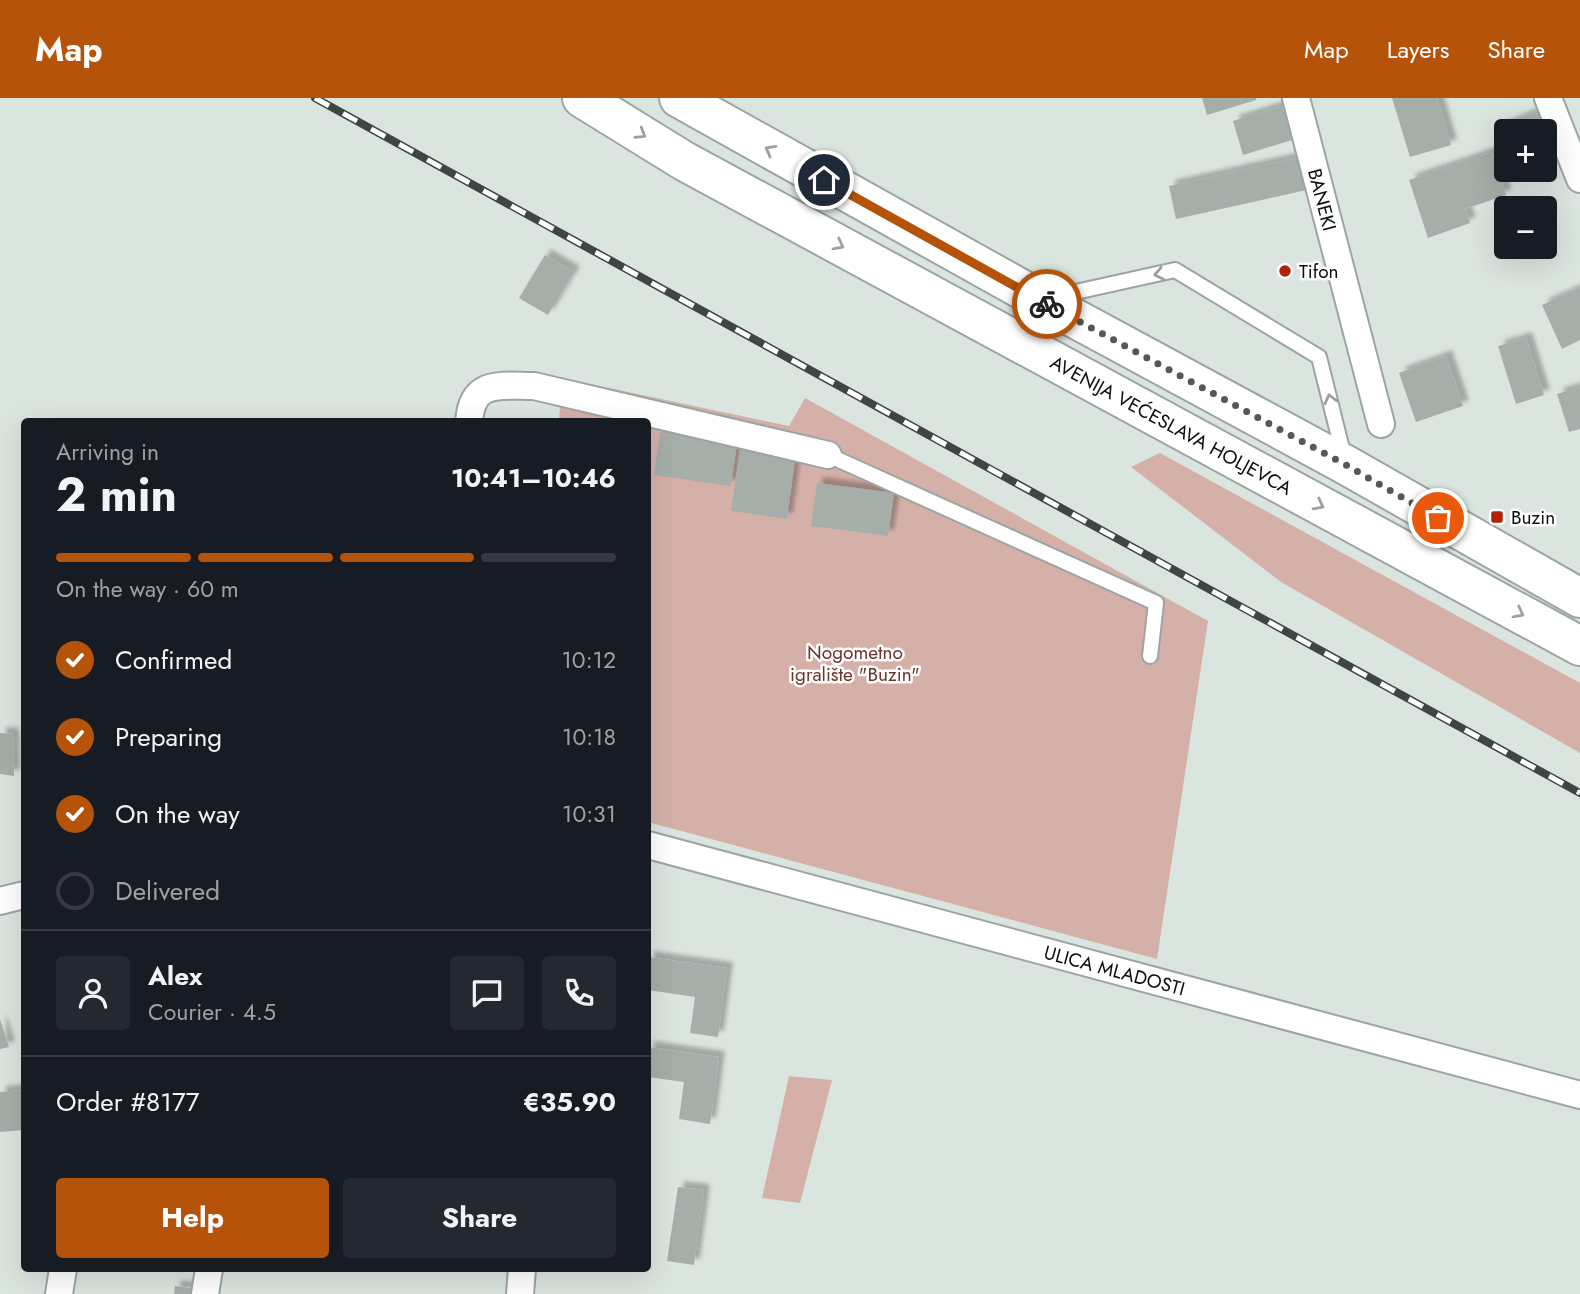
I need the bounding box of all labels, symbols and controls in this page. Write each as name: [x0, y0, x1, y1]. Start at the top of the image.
text: Map: [35, 26, 103, 73]
text: Map: [1304, 32, 1349, 67]
text: Layers: [1387, 32, 1449, 67]
text: Share: [1487, 32, 1545, 67]
map controls: [1494, 119, 1557, 259]
button: +: [1494, 119, 1557, 182]
one-way arrow: [633, 125, 646, 138]
one-way arrow: [765, 145, 777, 158]
pin: [794, 150, 854, 210]
icon: home: [805, 161, 843, 199]
street label: BANEKI: [1301, 166, 1343, 234]
button: −: [1494, 196, 1557, 259]
one-way arrow: [832, 237, 844, 250]
place label: Tifon: [1299, 258, 1339, 285]
marker: Tifon: [1277, 263, 1293, 279]
one-way arrow: [1153, 265, 1165, 280]
courier: [1012, 269, 1082, 339]
icon: bike: [1028, 285, 1066, 323]
street label: AVENIJA VEĆESLAVA HOLJEVCA: [1045, 349, 1297, 502]
one-way arrow: [1323, 393, 1338, 405]
text: Arriving in: [56, 435, 159, 469]
text: 10:41–10:46: [451, 459, 616, 497]
text: 2 min: [56, 462, 177, 528]
pin: [1408, 488, 1468, 548]
one-way arrow: [1312, 497, 1324, 510]
icon: bag: [1419, 499, 1457, 537]
place label: Buzin: [1511, 504, 1555, 531]
marker: Buzin: [1489, 509, 1505, 525]
text: On the way · 60 m: [56, 572, 239, 606]
one-way arrow: [1512, 605, 1524, 618]
park label: Nogometno igralište "Buzin": [790, 639, 920, 688]
icon: check: [56, 641, 94, 679]
text: Confirmed: [115, 641, 232, 679]
text: 10:12: [562, 643, 616, 677]
icon: check: [56, 718, 94, 756]
text: Preparing: [115, 718, 222, 756]
text: 10:18: [562, 720, 616, 754]
icon: check: [56, 795, 94, 833]
text: On the way: [115, 795, 240, 833]
text: 10:31: [562, 797, 616, 831]
text: Delivered: [115, 872, 220, 910]
street label: ULICA MLADOSTI: [1041, 939, 1188, 1002]
button: person: [56, 956, 130, 1030]
button: chat: [450, 956, 524, 1030]
button: phone: [542, 956, 616, 1030]
text: Alex: [148, 957, 202, 995]
text: Courier · 4.5: [148, 995, 276, 1029]
text: Order #8177: [56, 1083, 199, 1121]
text: €35.90: [523, 1083, 616, 1121]
button: Help: [56, 1178, 329, 1258]
button: Share: [343, 1178, 616, 1258]

